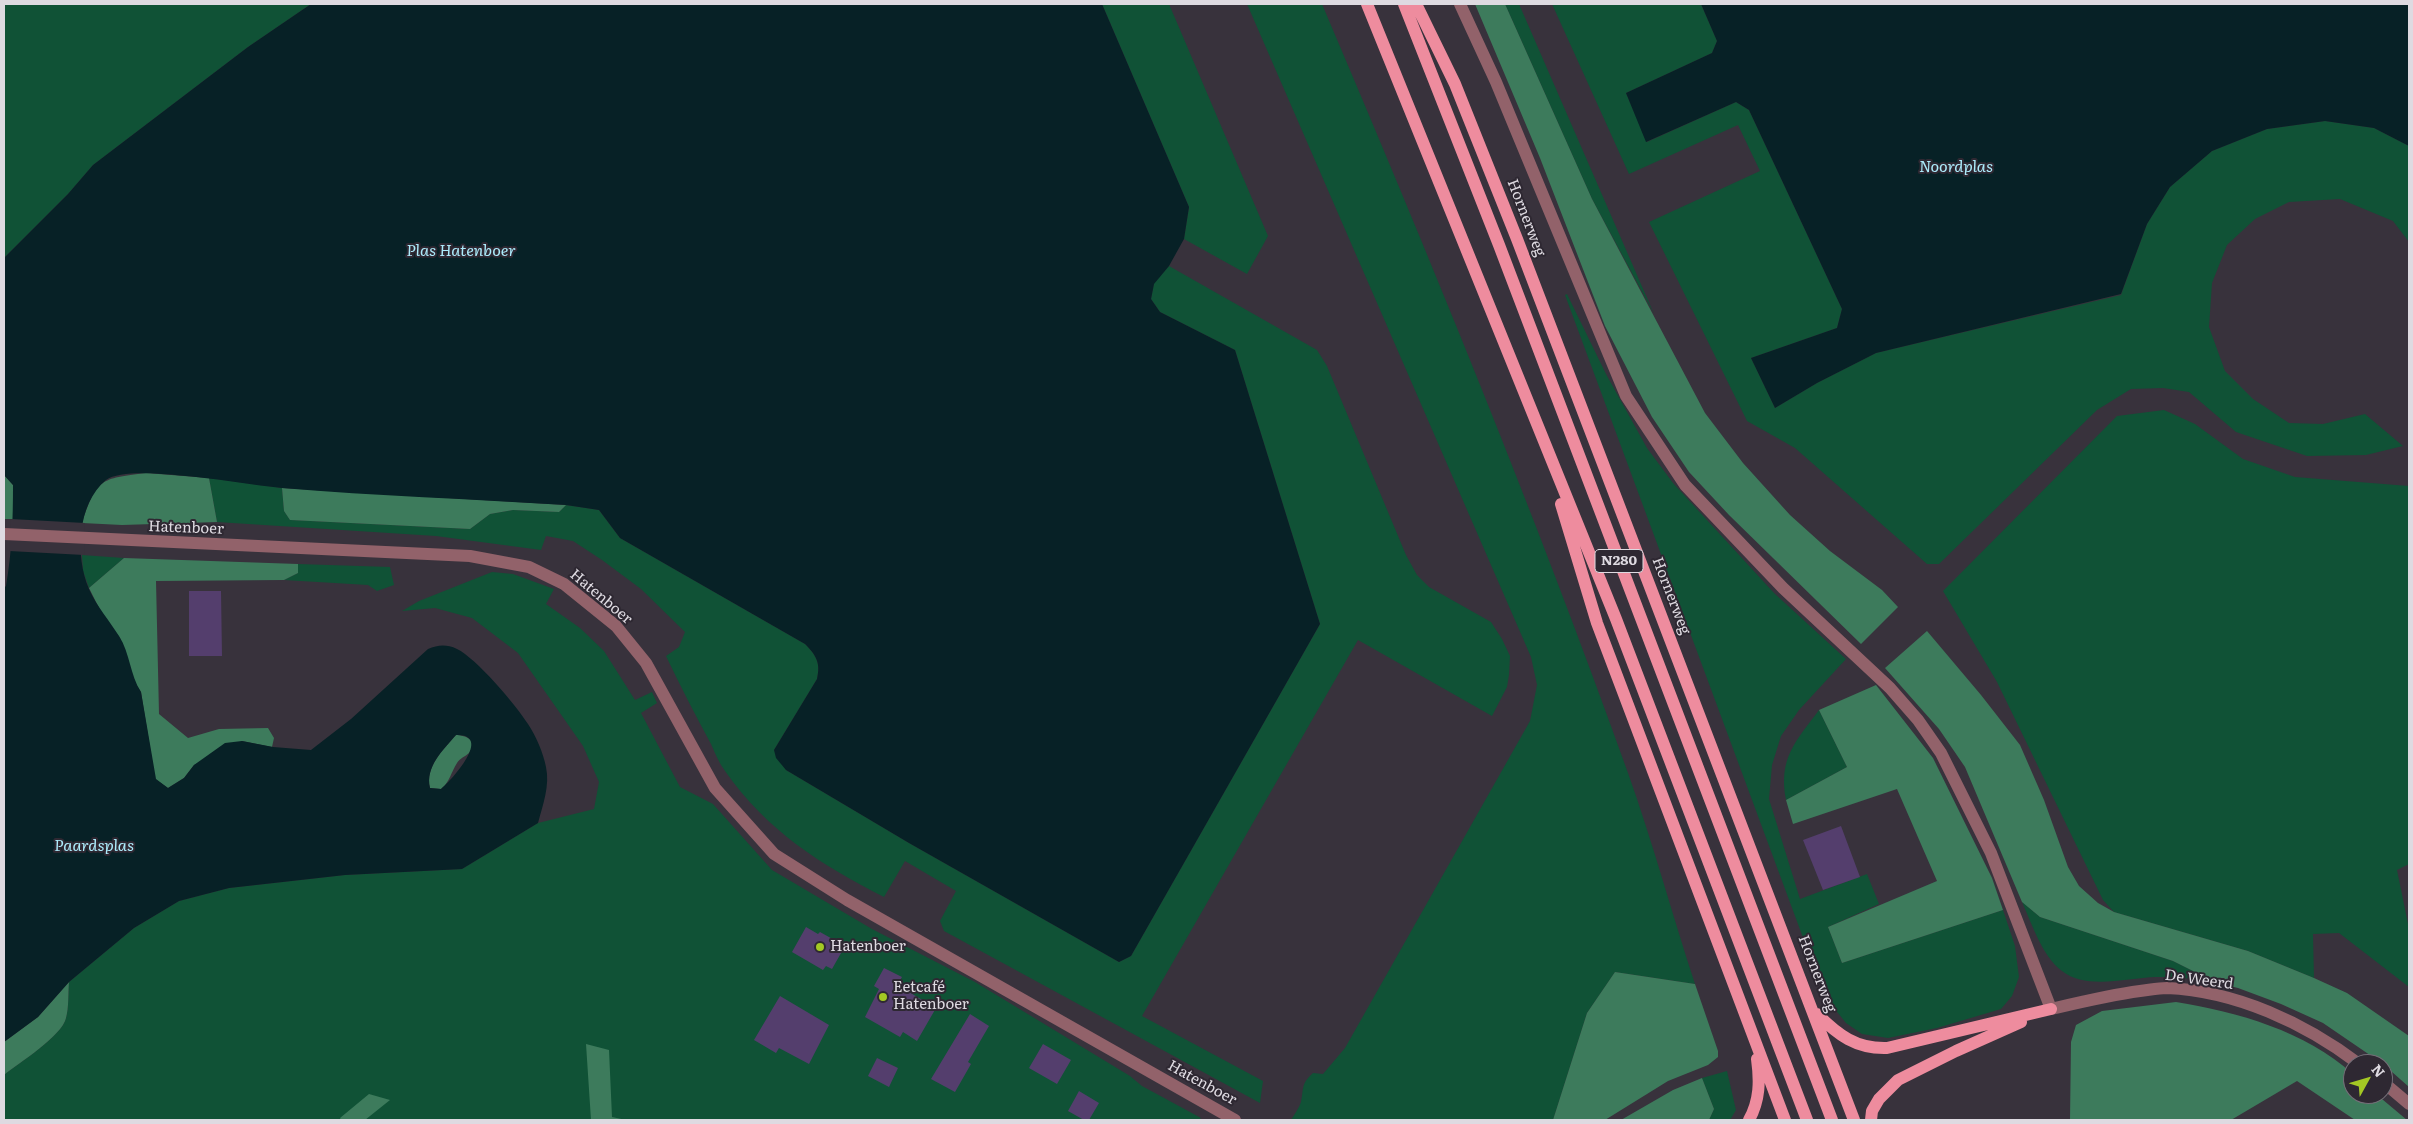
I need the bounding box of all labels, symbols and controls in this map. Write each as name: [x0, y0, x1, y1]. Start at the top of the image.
water label: Noordplas: [1919, 157, 1993, 177]
street label: Hornerweg: [1503, 177, 1549, 259]
water label: Plas Hatenboer: [406, 241, 516, 261]
street label: Hatenboer: [148, 518, 224, 538]
road number: N280: [1595, 550, 1643, 572]
street label: Hornerweg: [1648, 555, 1694, 637]
street label: Hatenboer: [566, 566, 636, 628]
water label: Paardsplas: [54, 836, 134, 856]
street label: Hornerweg: [1794, 933, 1840, 1015]
place label: Hatenboer: [830, 938, 906, 956]
marker: Hatenboer: [814, 941, 826, 953]
street label: De Weerd: [2164, 966, 2234, 994]
place label: Eetcafé Hatenboer: [893, 979, 969, 1014]
marker: Eetcafé Hatenboer: [877, 991, 889, 1003]
north arrow: [2343, 1054, 2393, 1104]
street label: Hatenboer: [1164, 1057, 1240, 1109]
text: N: [2367, 1059, 2390, 1081]

